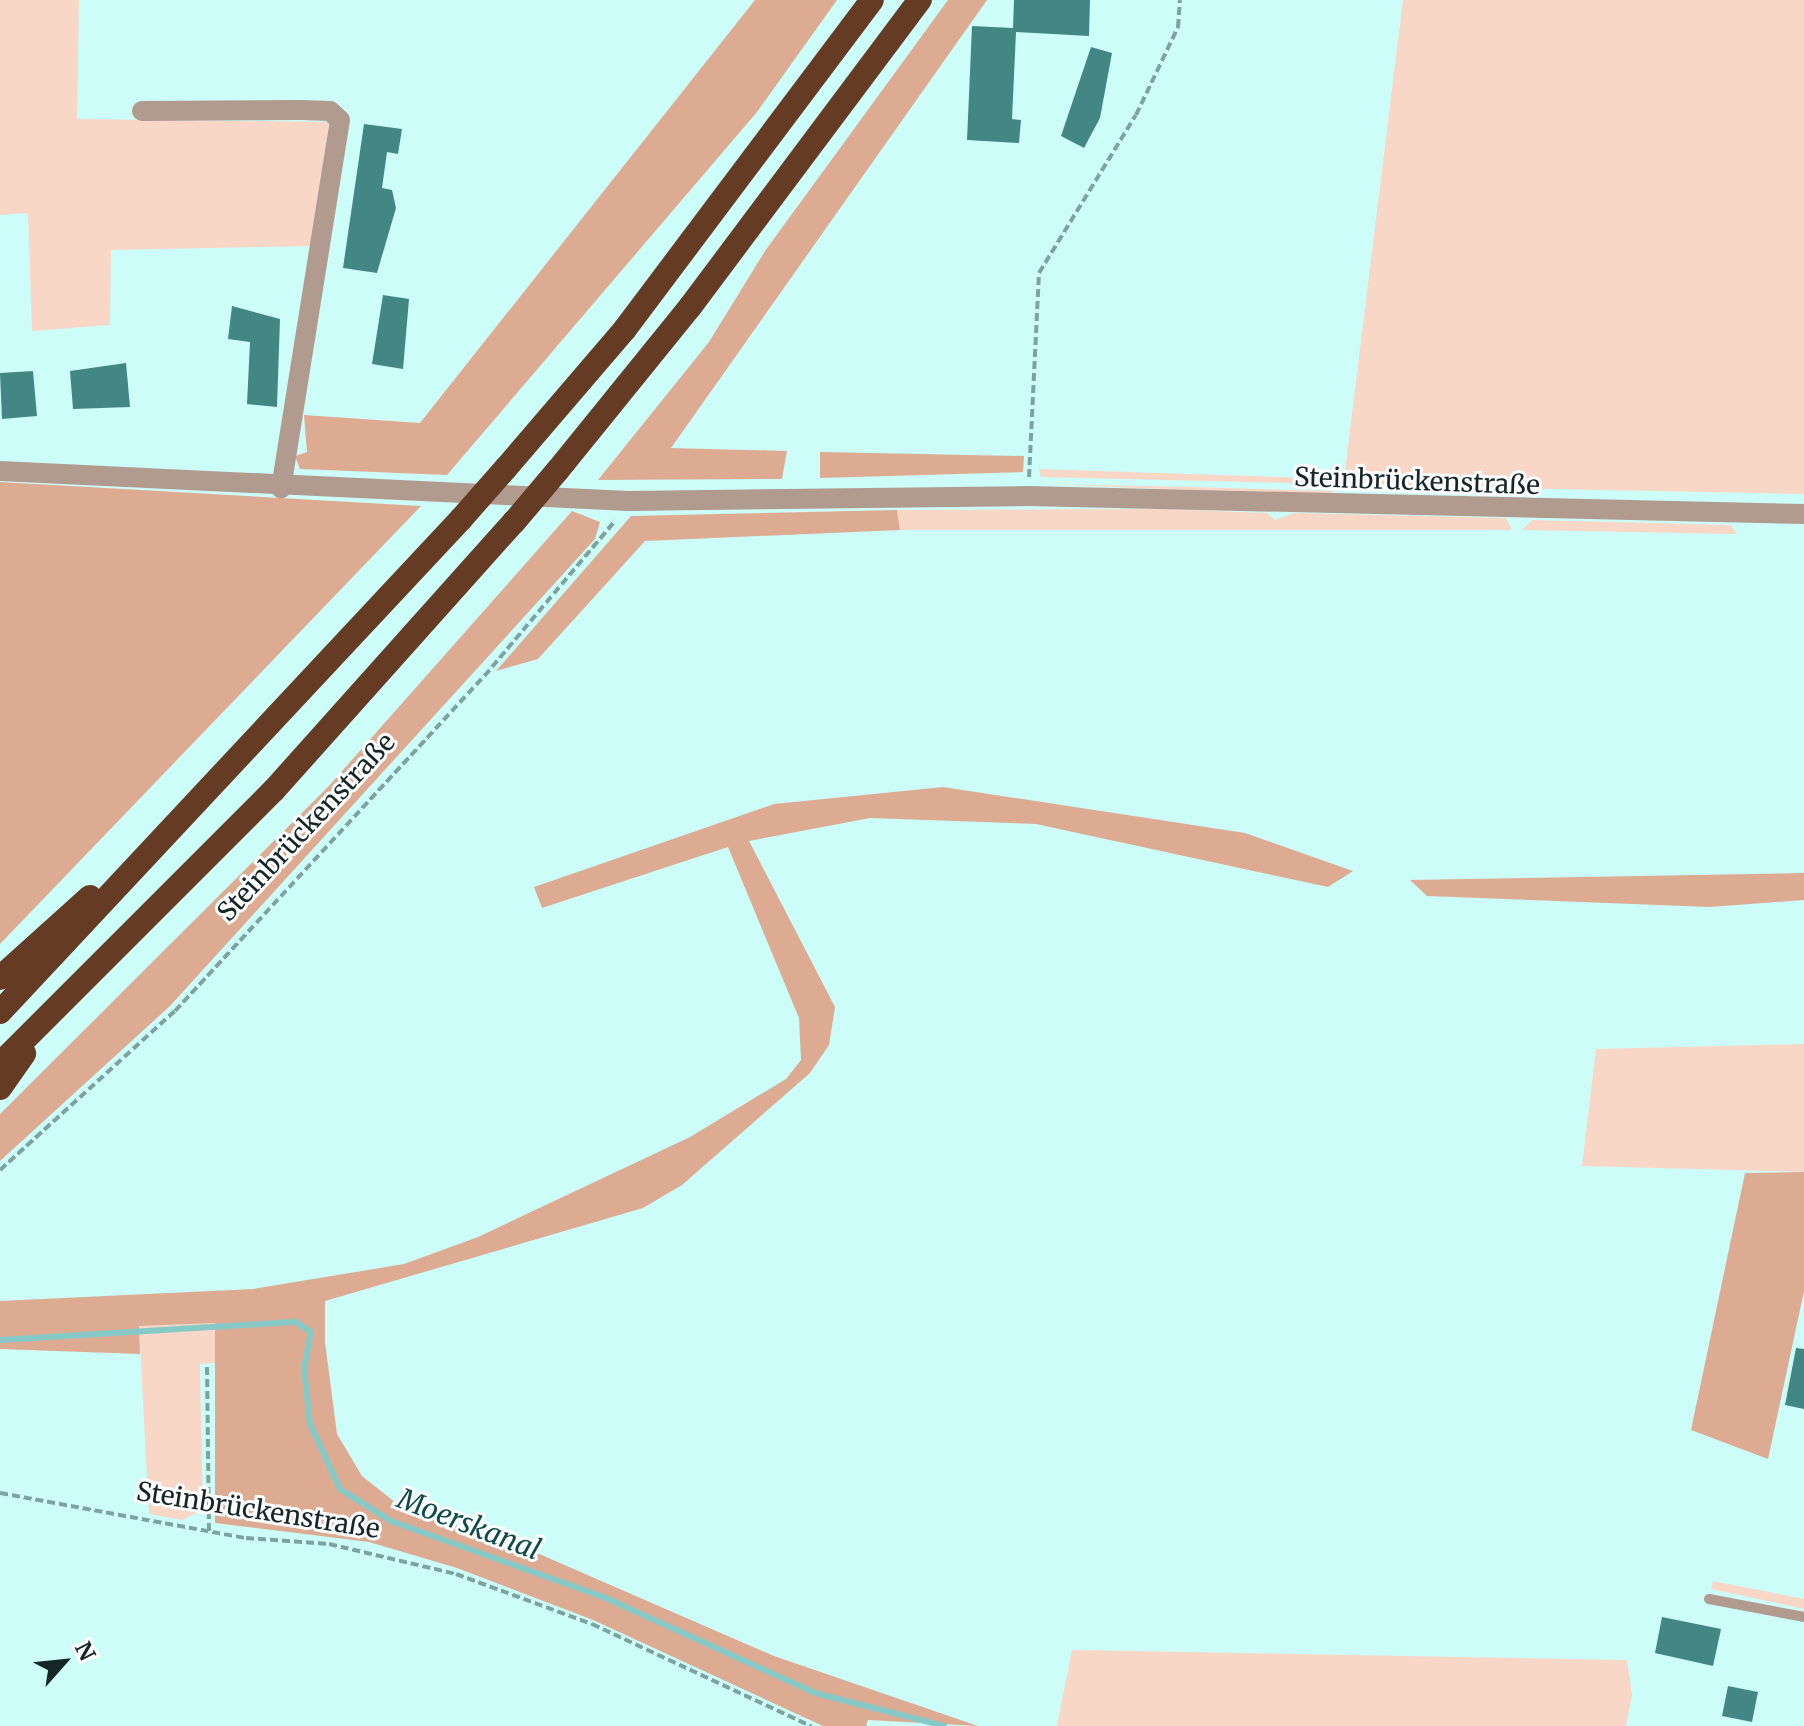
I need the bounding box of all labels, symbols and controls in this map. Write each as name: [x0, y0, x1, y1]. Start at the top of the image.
street label: Steinbrückenstraße: [1294, 461, 1540, 501]
street label: Steinbrückenstraße: [211, 726, 401, 928]
street label: Steinbrückenstraße: [134, 1475, 382, 1545]
water label: Moerskanal: [393, 1481, 545, 1567]
north arrow: [24, 1622, 104, 1702]
text: N: [69, 1637, 102, 1665]

